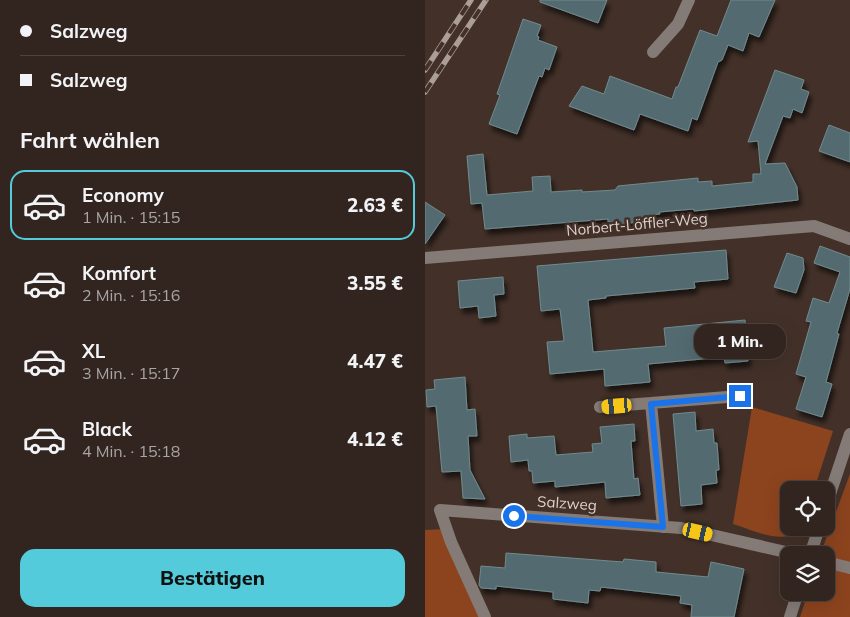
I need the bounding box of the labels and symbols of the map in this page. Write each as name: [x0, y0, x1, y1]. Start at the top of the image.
street label: Norbert-Löffler-Weg: [566, 208, 708, 240]
callout: 1 Min.: [694, 324, 786, 358]
route end: [729, 385, 751, 407]
car: [601, 397, 632, 415]
street label: Salzweg: [537, 491, 597, 515]
route start: [503, 505, 525, 527]
car: [681, 521, 714, 543]

